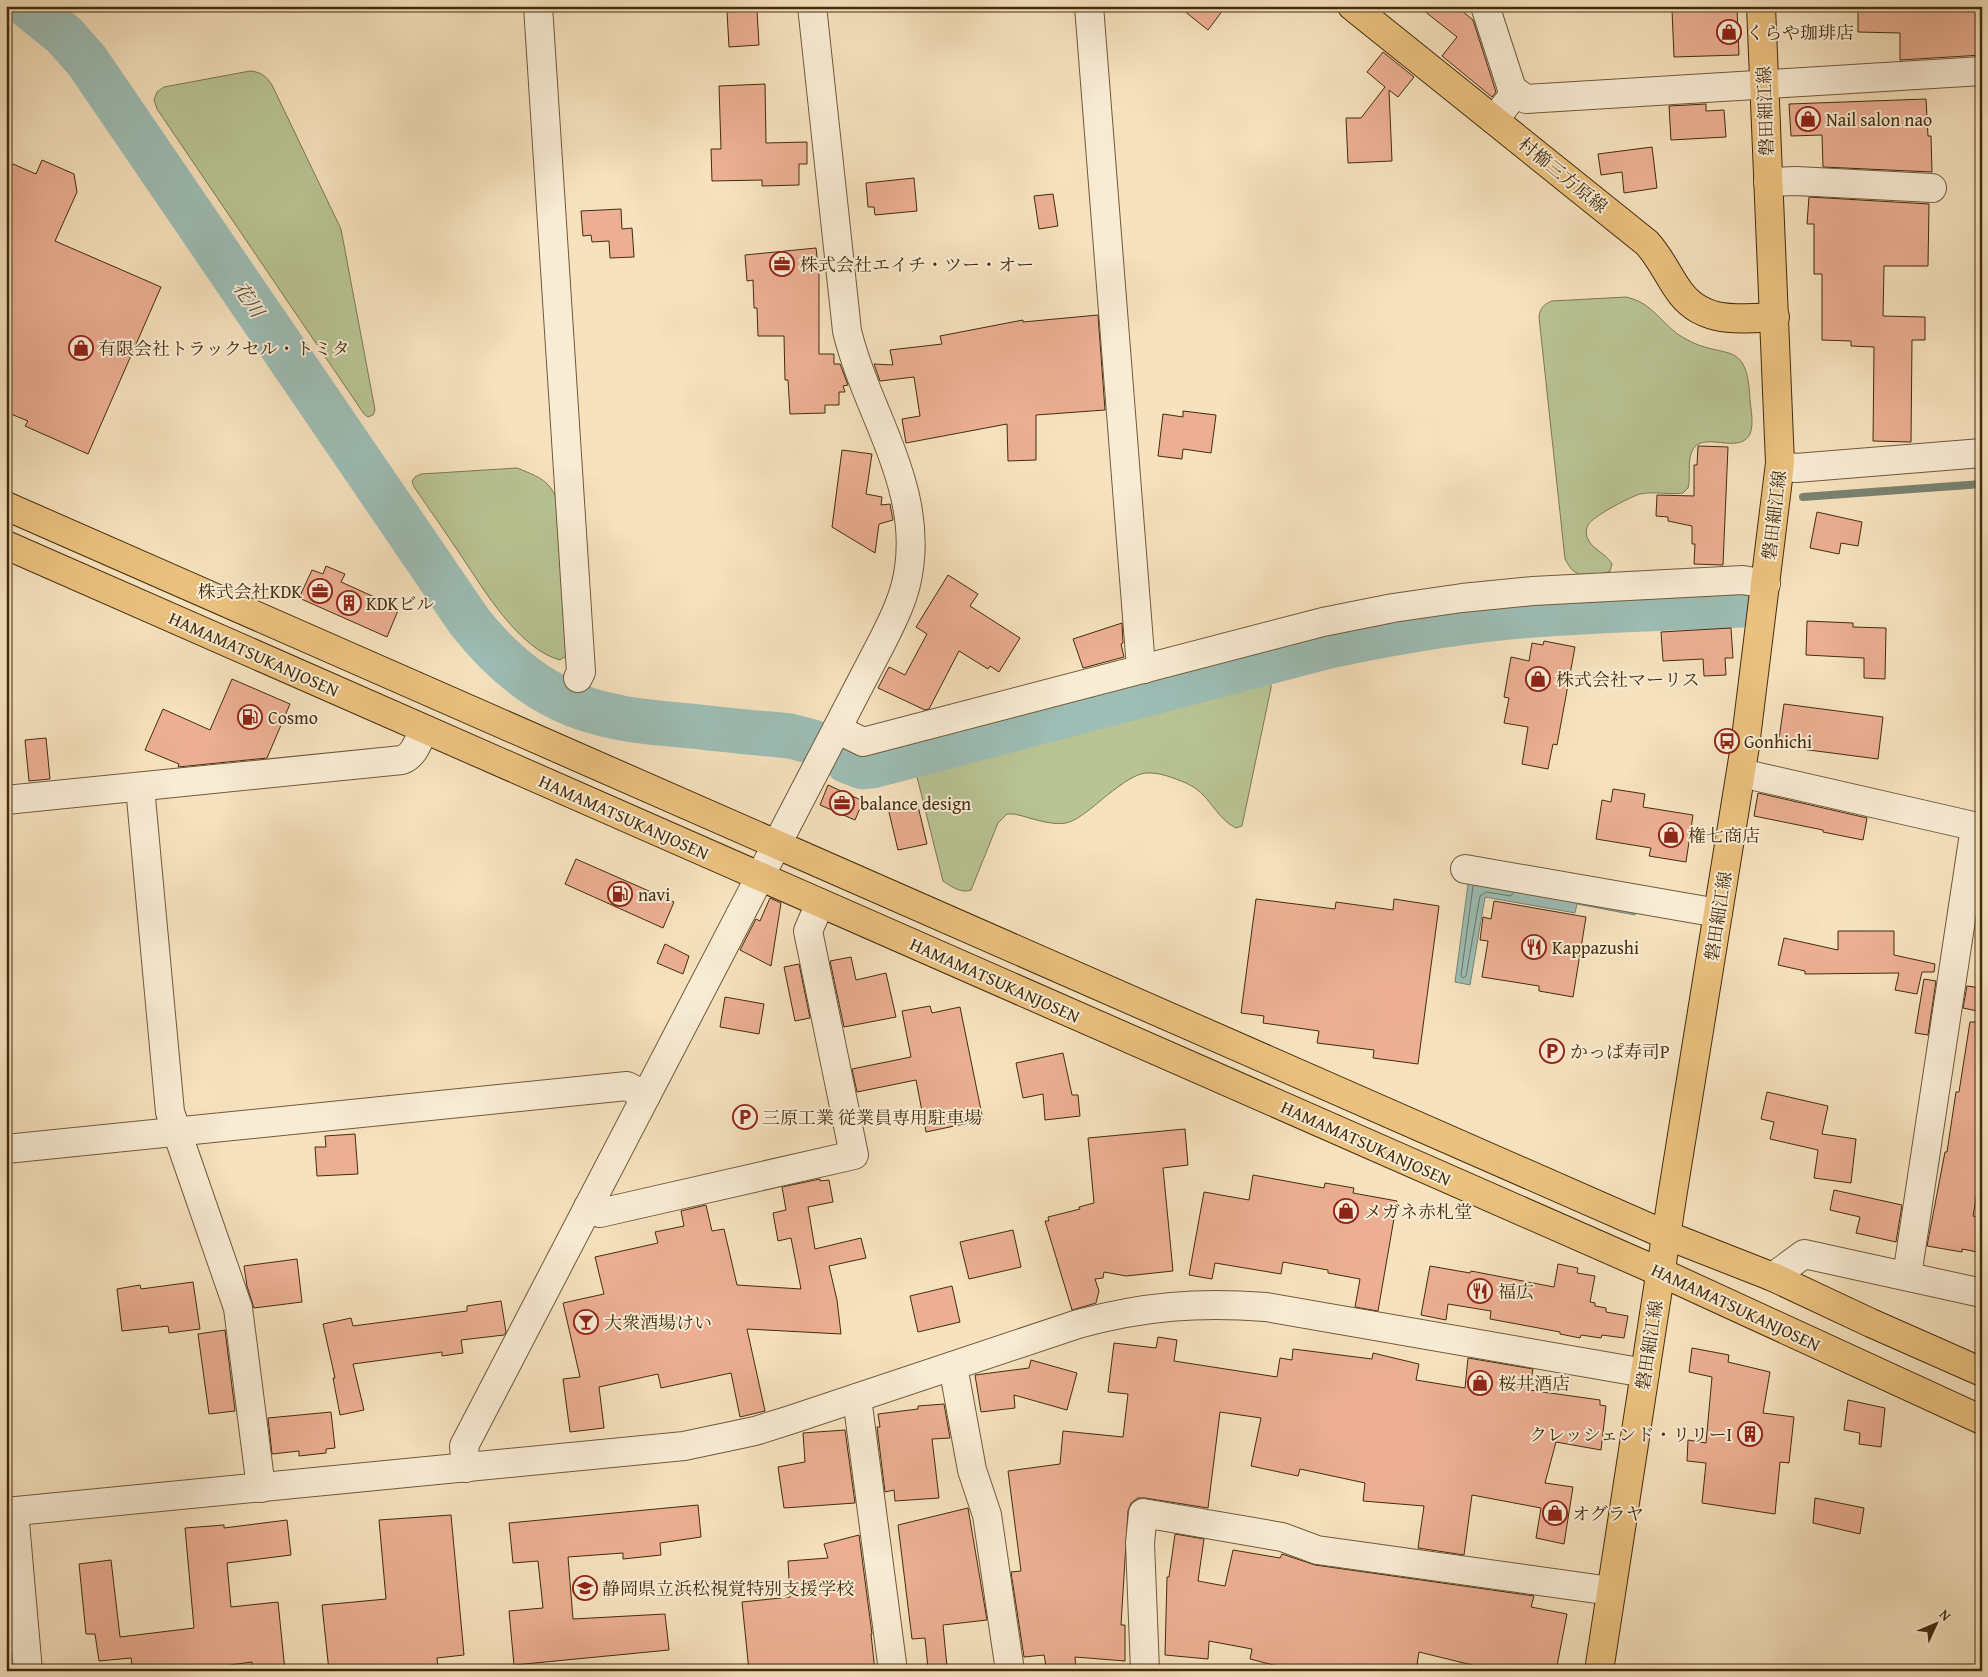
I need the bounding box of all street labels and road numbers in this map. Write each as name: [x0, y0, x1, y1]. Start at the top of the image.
street label: 磐田細江線: [1750, 66, 1780, 156]
street label: 村櫛三方原線: [1513, 131, 1613, 219]
street label: 磐田細江線: [1755, 469, 1793, 561]
street label: HAMAMATSUKANJOSEN: [165, 604, 344, 704]
street label: HAMAMATSUKANJOSEN: [535, 767, 714, 867]
street label: 磐田細江線: [1698, 869, 1738, 963]
street label: HAMAMATSUKANJOSEN: [906, 930, 1085, 1030]
street label: HAMAMATSUKANJOSEN: [1277, 1093, 1456, 1193]
street label: HAMAMATSUKANJOSEN: [1647, 1256, 1825, 1358]
street label: 磐田細江線: [1629, 1298, 1669, 1392]

